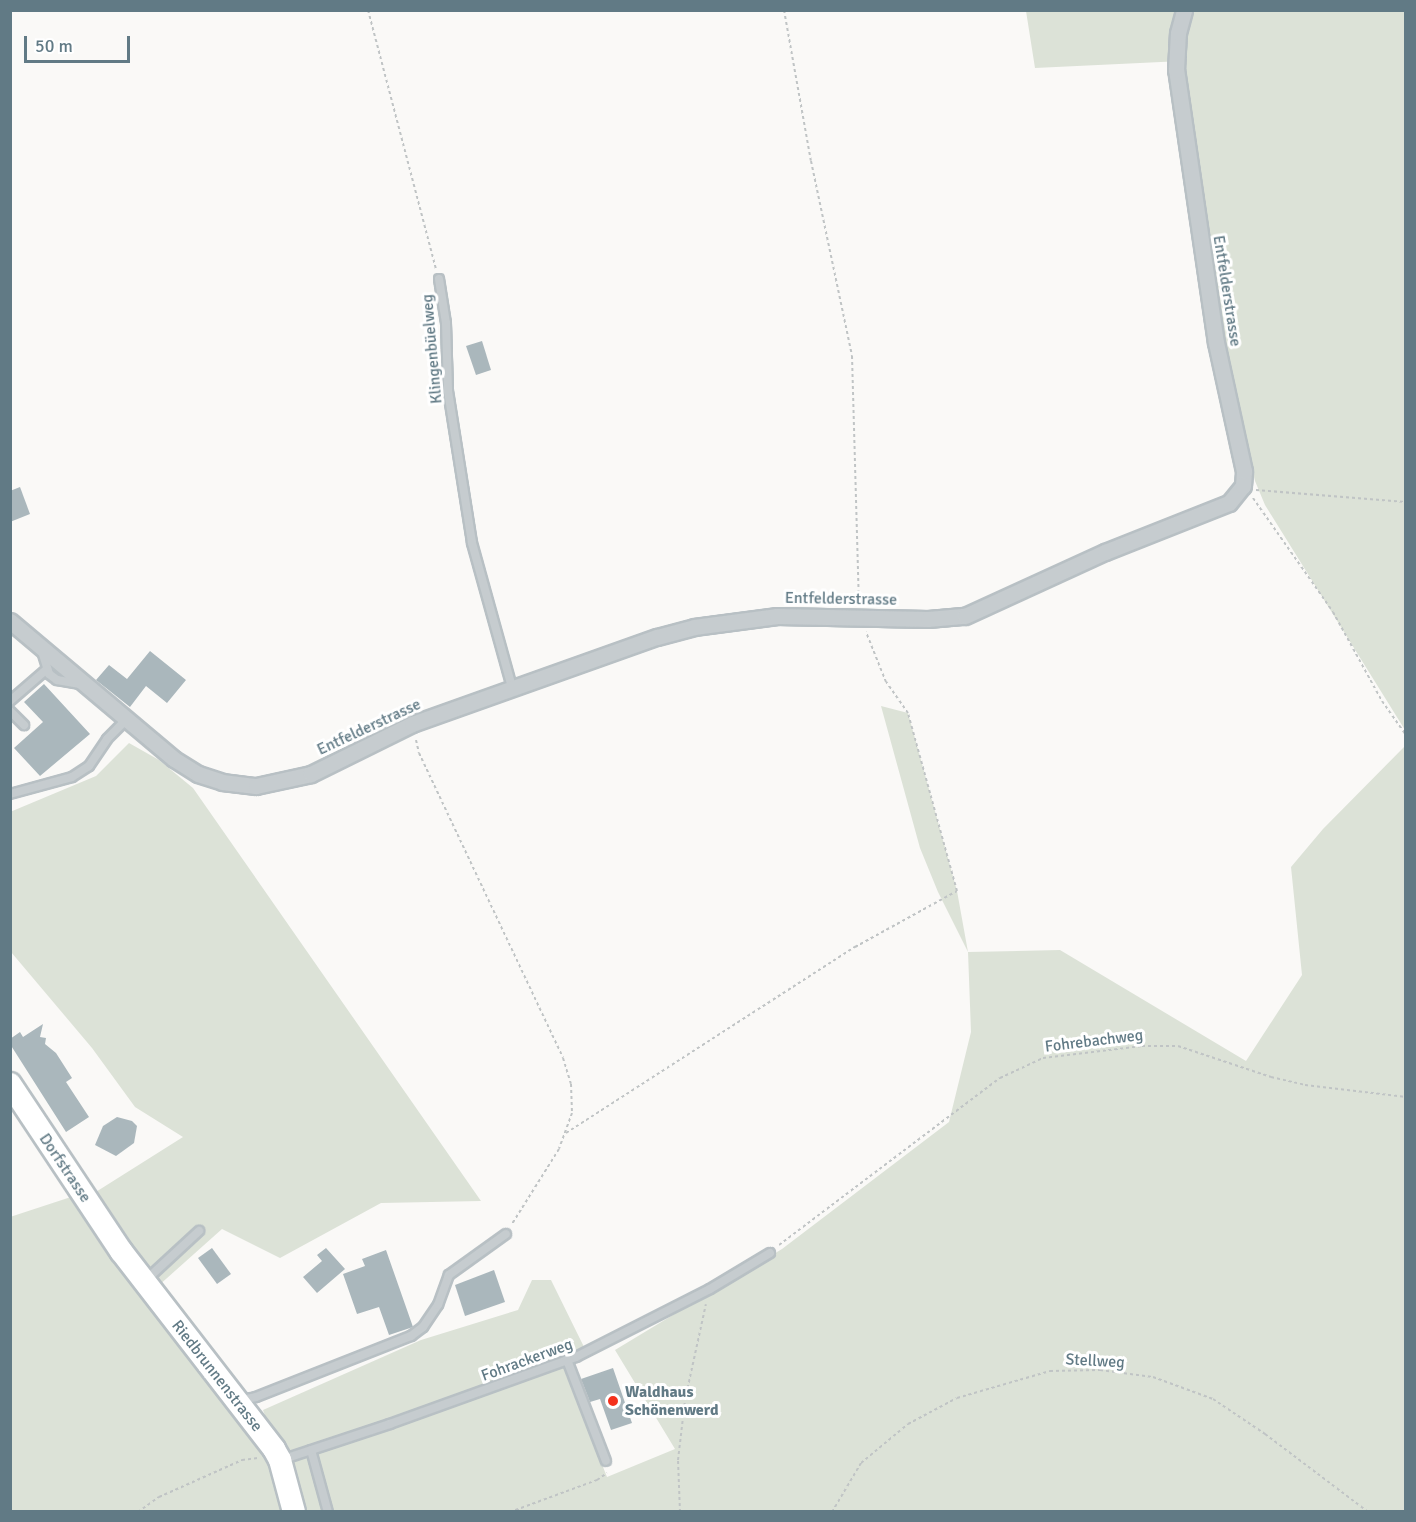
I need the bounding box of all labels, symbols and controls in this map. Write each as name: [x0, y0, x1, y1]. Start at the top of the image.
scale bar: [27, 24, 134, 62]
text: 50 m: [35, 35, 73, 57]
street label: Entfelderstrasse: [1209, 234, 1245, 348]
street label: Klingenbüelweg: [418, 293, 446, 405]
street label: Entfelderstrasse: [785, 588, 897, 610]
street label: Entfelderstrasse: [314, 695, 424, 759]
street label: Fohrebachweg: [1044, 1025, 1144, 1057]
street label: Dorfstrasse: [35, 1130, 95, 1206]
street label: Riedbrunnenstrasse: [168, 1316, 266, 1436]
street label: Fohrackerweg: [479, 1335, 575, 1385]
street label: Stellweg: [1065, 1350, 1125, 1372]
place label: Waldhaus Schönenwerd: [625, 1382, 719, 1420]
marker: Waldhaus Schönenwerd: [606, 1394, 620, 1408]

